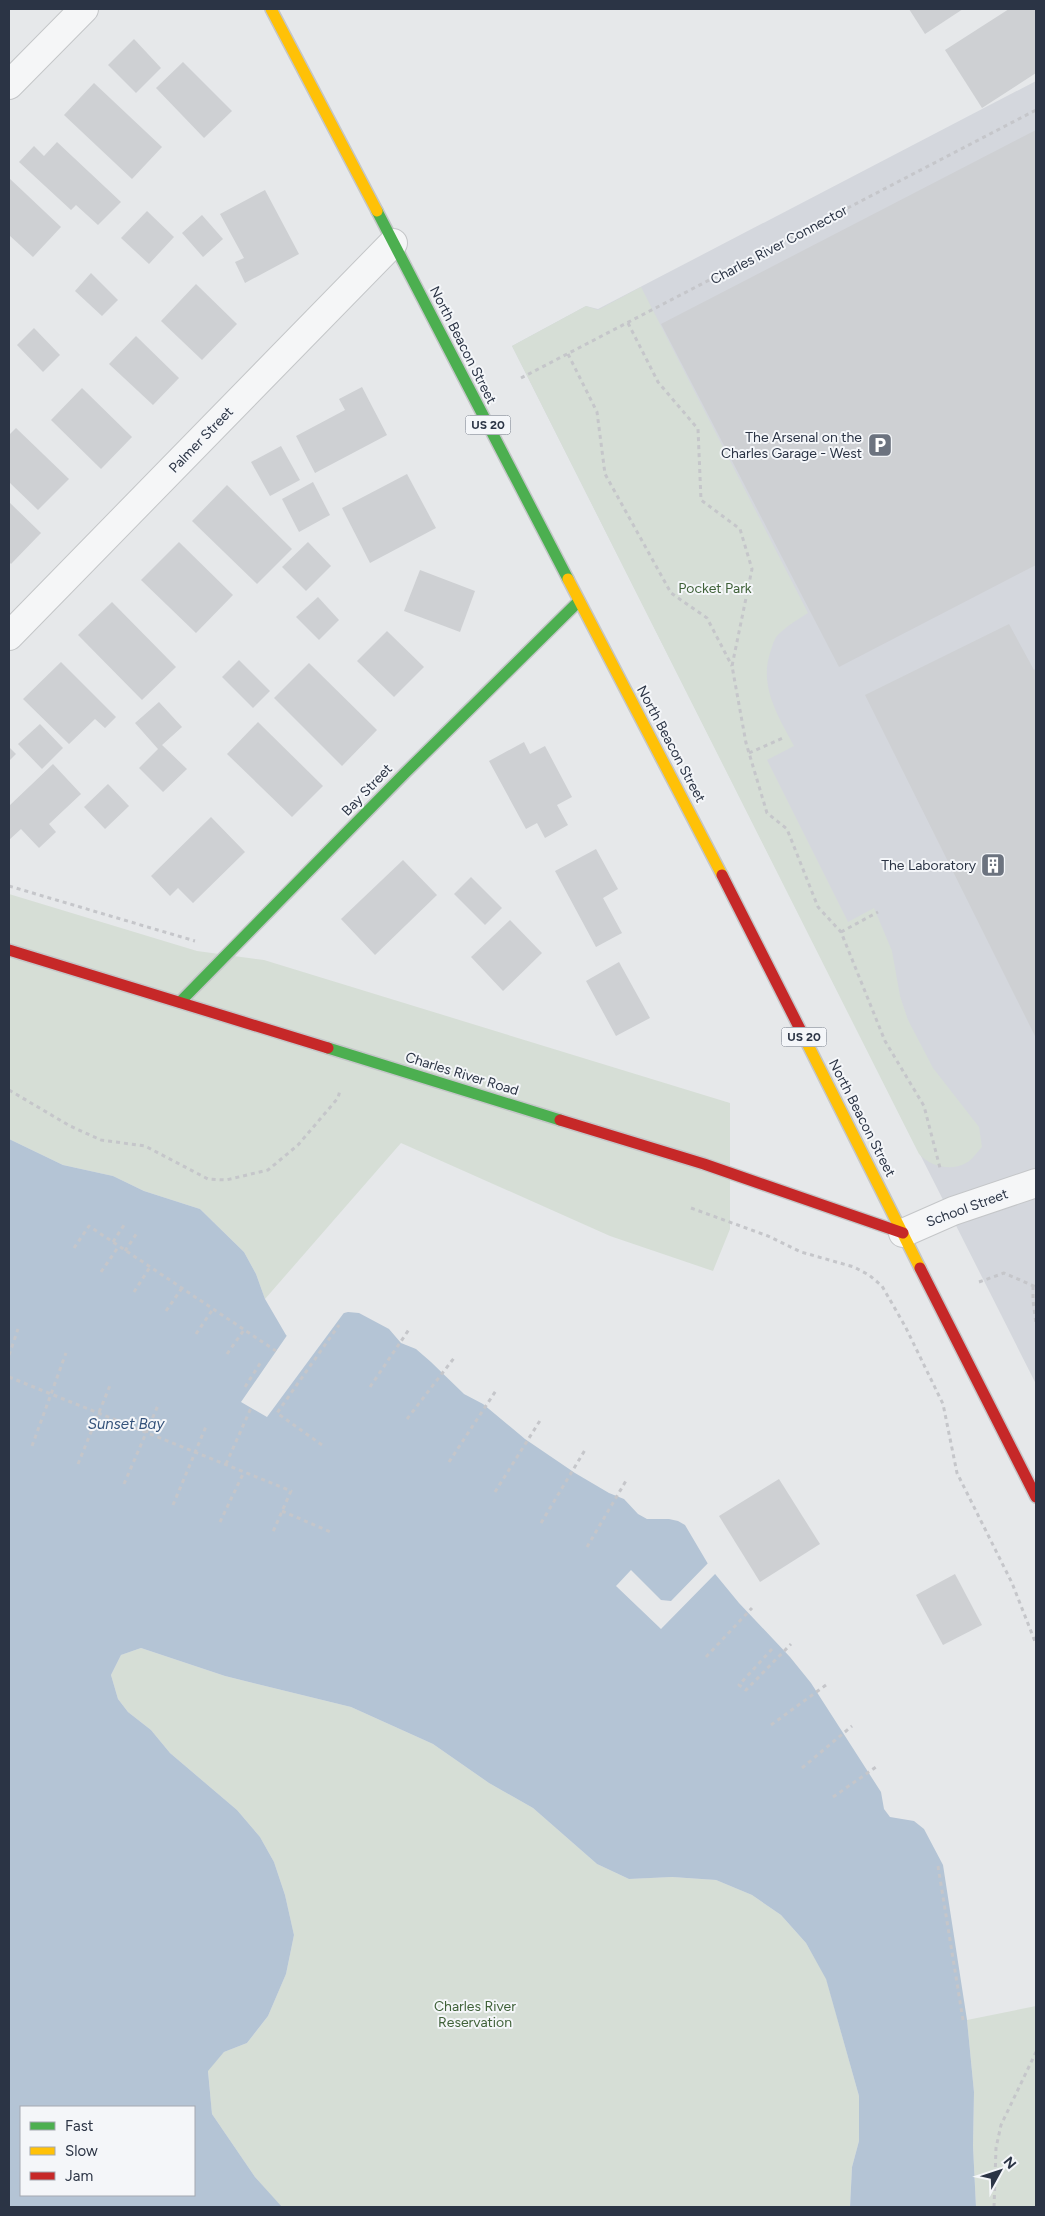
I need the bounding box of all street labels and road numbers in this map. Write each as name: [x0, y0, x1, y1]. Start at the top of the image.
street label: Charles River Connector: [708, 202, 851, 288]
street label: North Beacon Street: [426, 283, 500, 407]
street label: Palmer Street: [165, 403, 237, 477]
road number: US 20: [466, 416, 510, 434]
street label: North Beacon Street: [633, 683, 709, 805]
street label: Bay Street: [338, 760, 396, 820]
road number: US 20: [782, 1028, 826, 1046]
street label: Charles River Road: [403, 1049, 521, 1099]
street label: North Beacon Street: [825, 1056, 899, 1180]
street label: School Street: [924, 1185, 1010, 1231]

